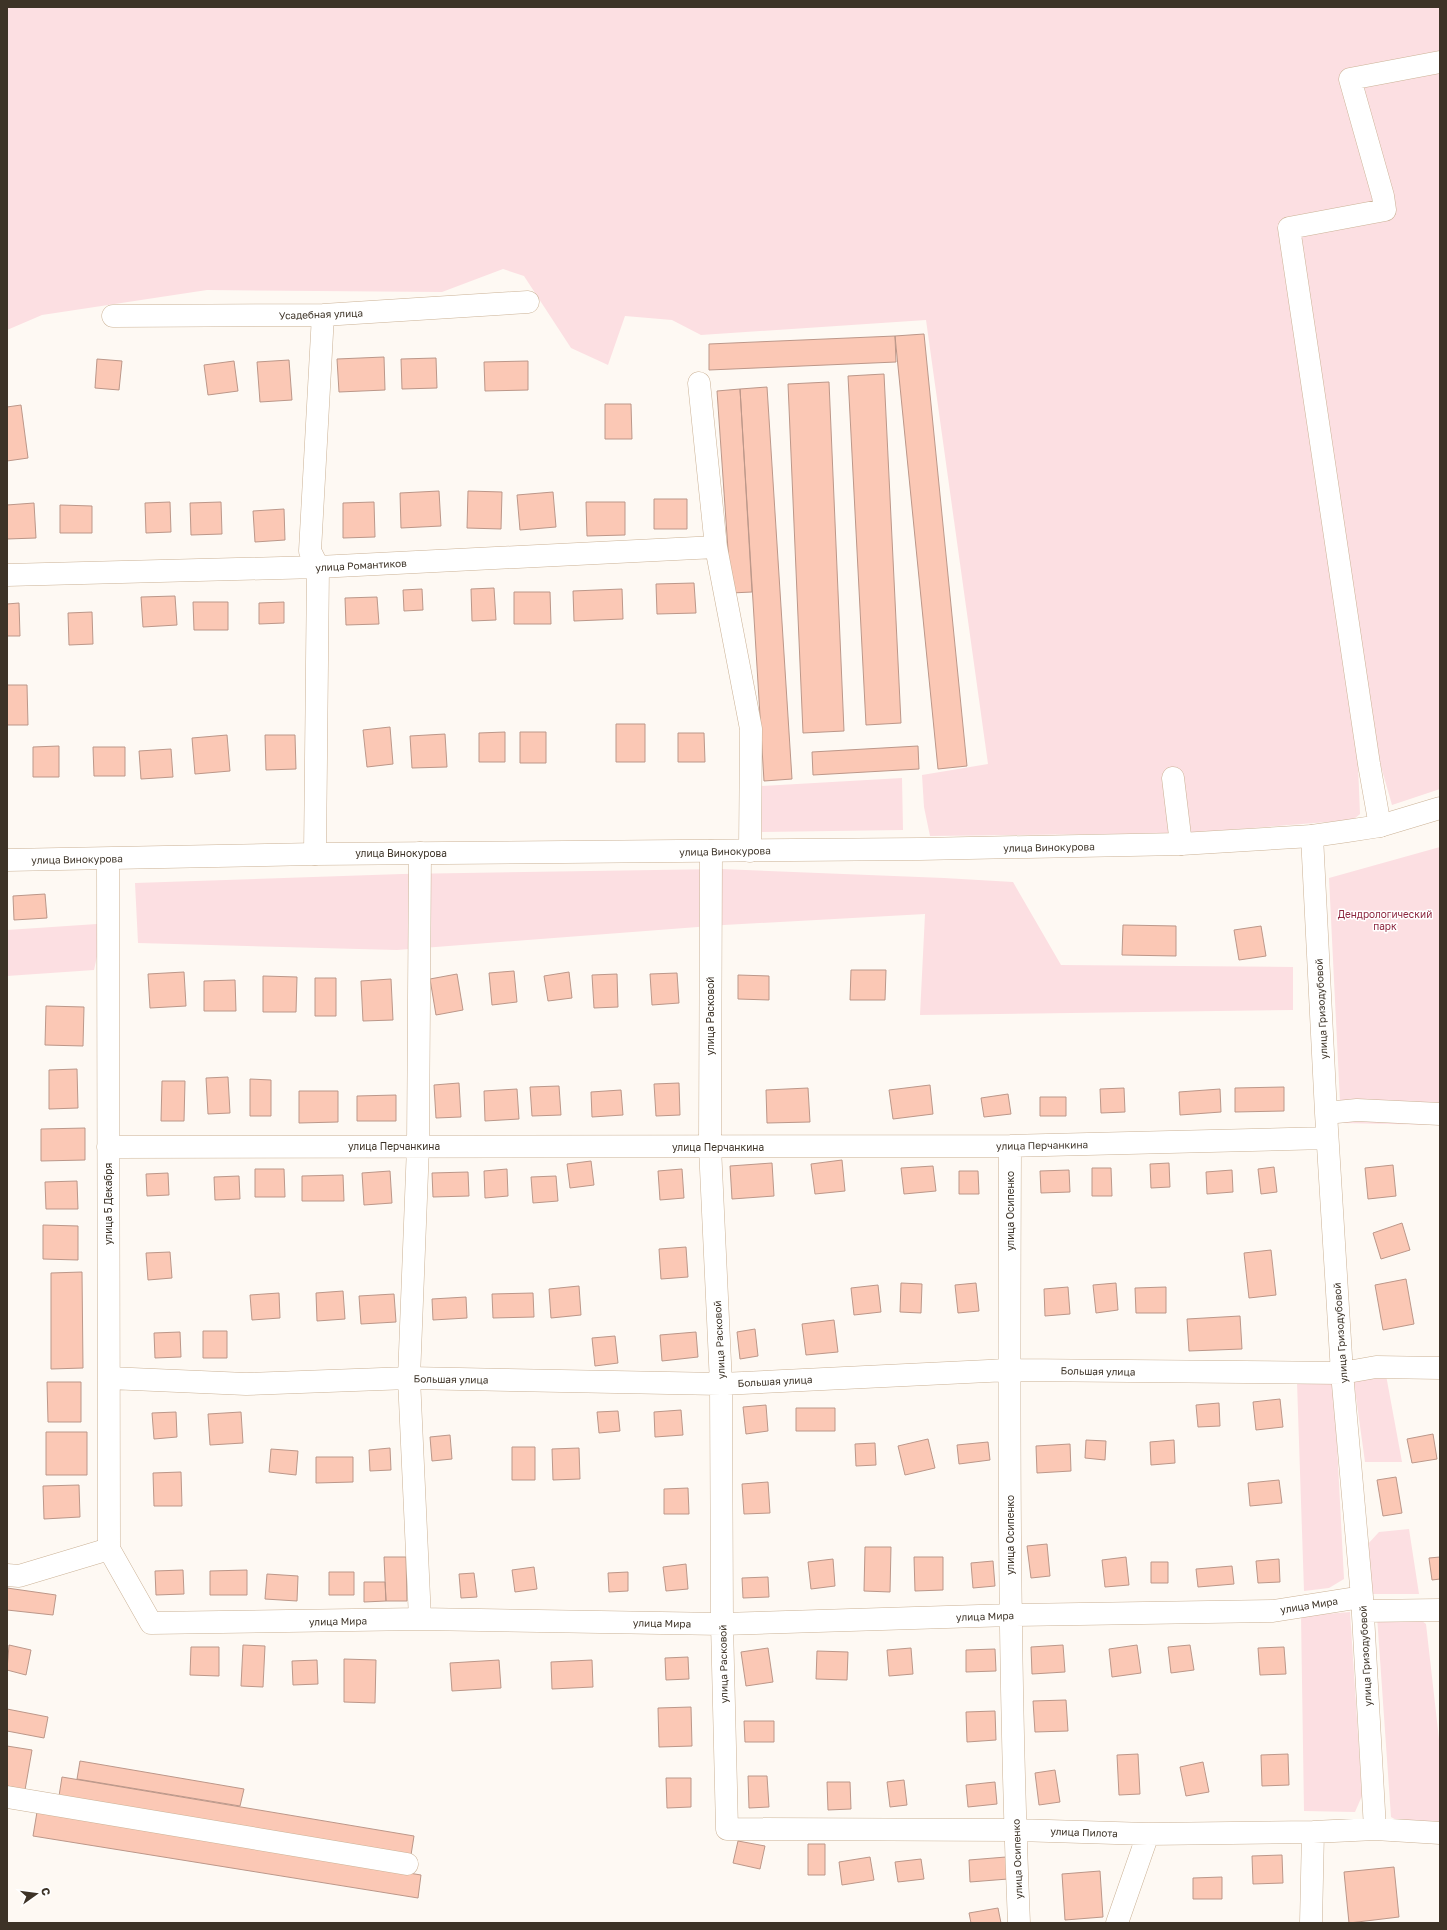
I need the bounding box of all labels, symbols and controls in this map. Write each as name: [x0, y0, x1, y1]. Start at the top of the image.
street label: Усадебная улица: [279, 307, 363, 321]
street label: улица Романтиков: [315, 557, 407, 573]
street label: улица Винокурова: [1003, 840, 1095, 854]
street label: улица Винокурова: [679, 844, 771, 858]
street label: улица Винокурова: [355, 847, 447, 859]
street label: улица Винокурова: [31, 852, 123, 866]
park label: Дендрологический парк: [1338, 908, 1432, 932]
street label: улица Гризодубовой: [1312, 958, 1330, 1060]
street label: улица Расковой: [704, 977, 716, 1055]
street label: улица Перчанкина: [996, 1138, 1088, 1152]
street label: улица Перчанкина: [348, 1140, 440, 1152]
street label: улица Перчанкина: [672, 1141, 764, 1153]
street label: улица 5 Декабря: [102, 1163, 114, 1245]
street label: улица Осипенко: [1004, 1171, 1016, 1251]
street label: улица Гризодубовой: [1330, 1282, 1350, 1384]
street label: улица Расковой: [711, 1300, 727, 1380]
street label: Большая улица: [1060, 1364, 1136, 1378]
street label: Большая улица: [413, 1372, 489, 1386]
street label: Большая улица: [737, 1373, 813, 1389]
street label: улица Осипенко: [1004, 1495, 1016, 1575]
street label: улица Мира: [1279, 1595, 1339, 1615]
street label: улица Гризодубовой: [1356, 1605, 1374, 1707]
street label: улица Мира: [956, 1609, 1014, 1623]
street label: улица Мира: [309, 1614, 367, 1628]
street label: улица Мира: [633, 1616, 691, 1630]
street label: улица Расковой: [716, 1625, 730, 1703]
street label: улица Осипенко: [1010, 1819, 1024, 1899]
street label: улица Пилота: [1050, 1825, 1118, 1839]
north arrow: [16, 1874, 56, 1914]
text: С: [39, 1886, 53, 1897]

